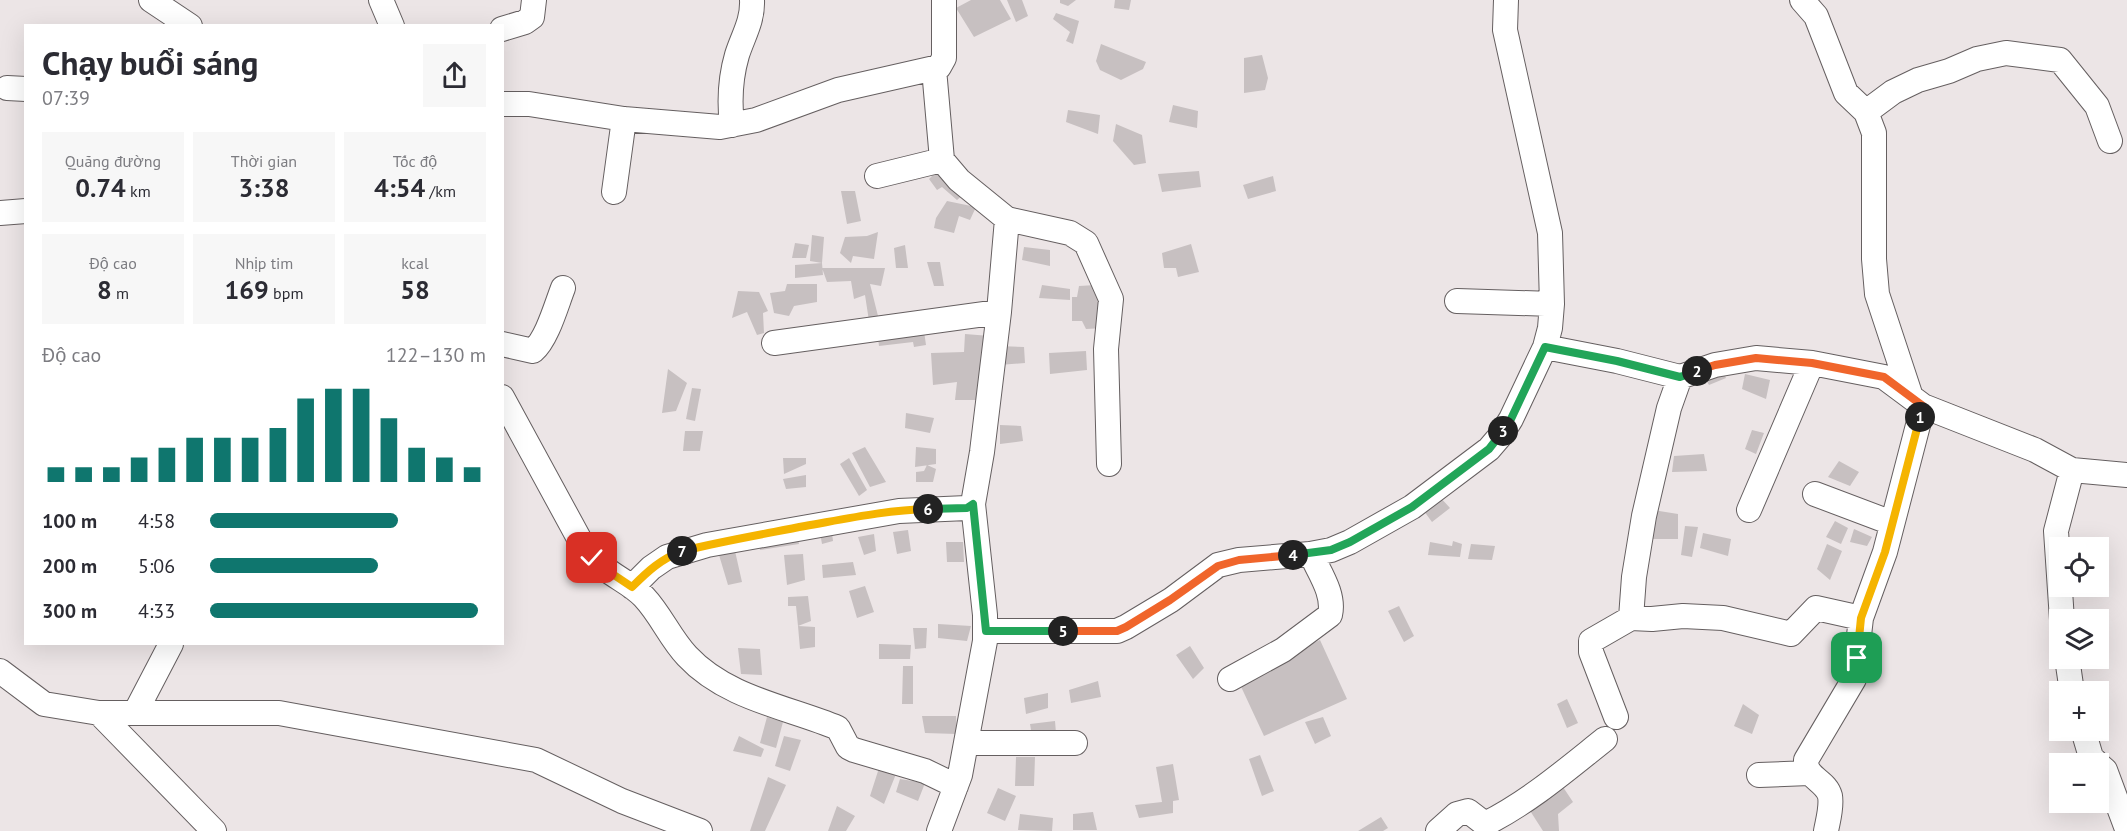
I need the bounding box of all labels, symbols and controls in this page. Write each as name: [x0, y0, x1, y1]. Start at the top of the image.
text: Chạy buổi sáng: [42, 41, 259, 84]
button: share: [423, 44, 486, 107]
text: 07:39: [42, 85, 90, 111]
text: Quãng đường: [65, 151, 161, 171]
text: Thời gian: [231, 151, 297, 171]
text: Tốc độ: [393, 151, 437, 171]
text: 0.74: [75, 171, 126, 204]
text: 3:38: [238, 171, 290, 204]
text: 4:54: [374, 171, 425, 204]
text: km: [126, 181, 151, 201]
text: /km: [425, 181, 456, 201]
text: Độ cao: [89, 253, 137, 273]
text: Nhịp tim: [235, 253, 293, 273]
text: kcal: [401, 253, 429, 273]
text: 8: [97, 273, 112, 306]
text: 169: [225, 273, 269, 306]
text: 58: [400, 273, 430, 306]
text: m: [112, 283, 129, 303]
text: bpm: [269, 283, 303, 303]
text: Độ cao: [42, 342, 101, 368]
text: 122–130 m: [386, 342, 486, 368]
pin: 2: [1682, 356, 1712, 386]
text: 2: [1692, 361, 1702, 381]
pin: 1: [1905, 402, 1935, 432]
text: 1: [1915, 407, 1925, 427]
pin: 3: [1488, 416, 1518, 446]
text: 3: [1498, 421, 1508, 441]
pin: 6: [913, 494, 943, 524]
text: 6: [923, 499, 933, 519]
text: 100 m: [42, 508, 97, 534]
text: 4:58: [138, 508, 175, 534]
pin: [566, 532, 617, 583]
pin: 7: [667, 536, 697, 566]
map controls: [2049, 537, 2109, 813]
button: locate: [2049, 537, 2109, 597]
pin: 4: [1278, 540, 1308, 570]
icon: check: [575, 541, 608, 574]
text: 7: [677, 541, 687, 561]
text: 4: [1288, 545, 1298, 565]
text: 200 m: [42, 553, 97, 579]
text: 5:06: [138, 553, 175, 579]
text: 300 m: [42, 598, 97, 624]
text: 4:33: [138, 598, 175, 624]
button: layers: [2049, 609, 2109, 669]
pin: 5: [1048, 616, 1078, 646]
text: 5: [1058, 621, 1068, 641]
pin: [1831, 632, 1882, 683]
icon: arrive: [1840, 641, 1873, 674]
button: +: [2049, 681, 2109, 741]
button: −: [2049, 753, 2109, 813]

